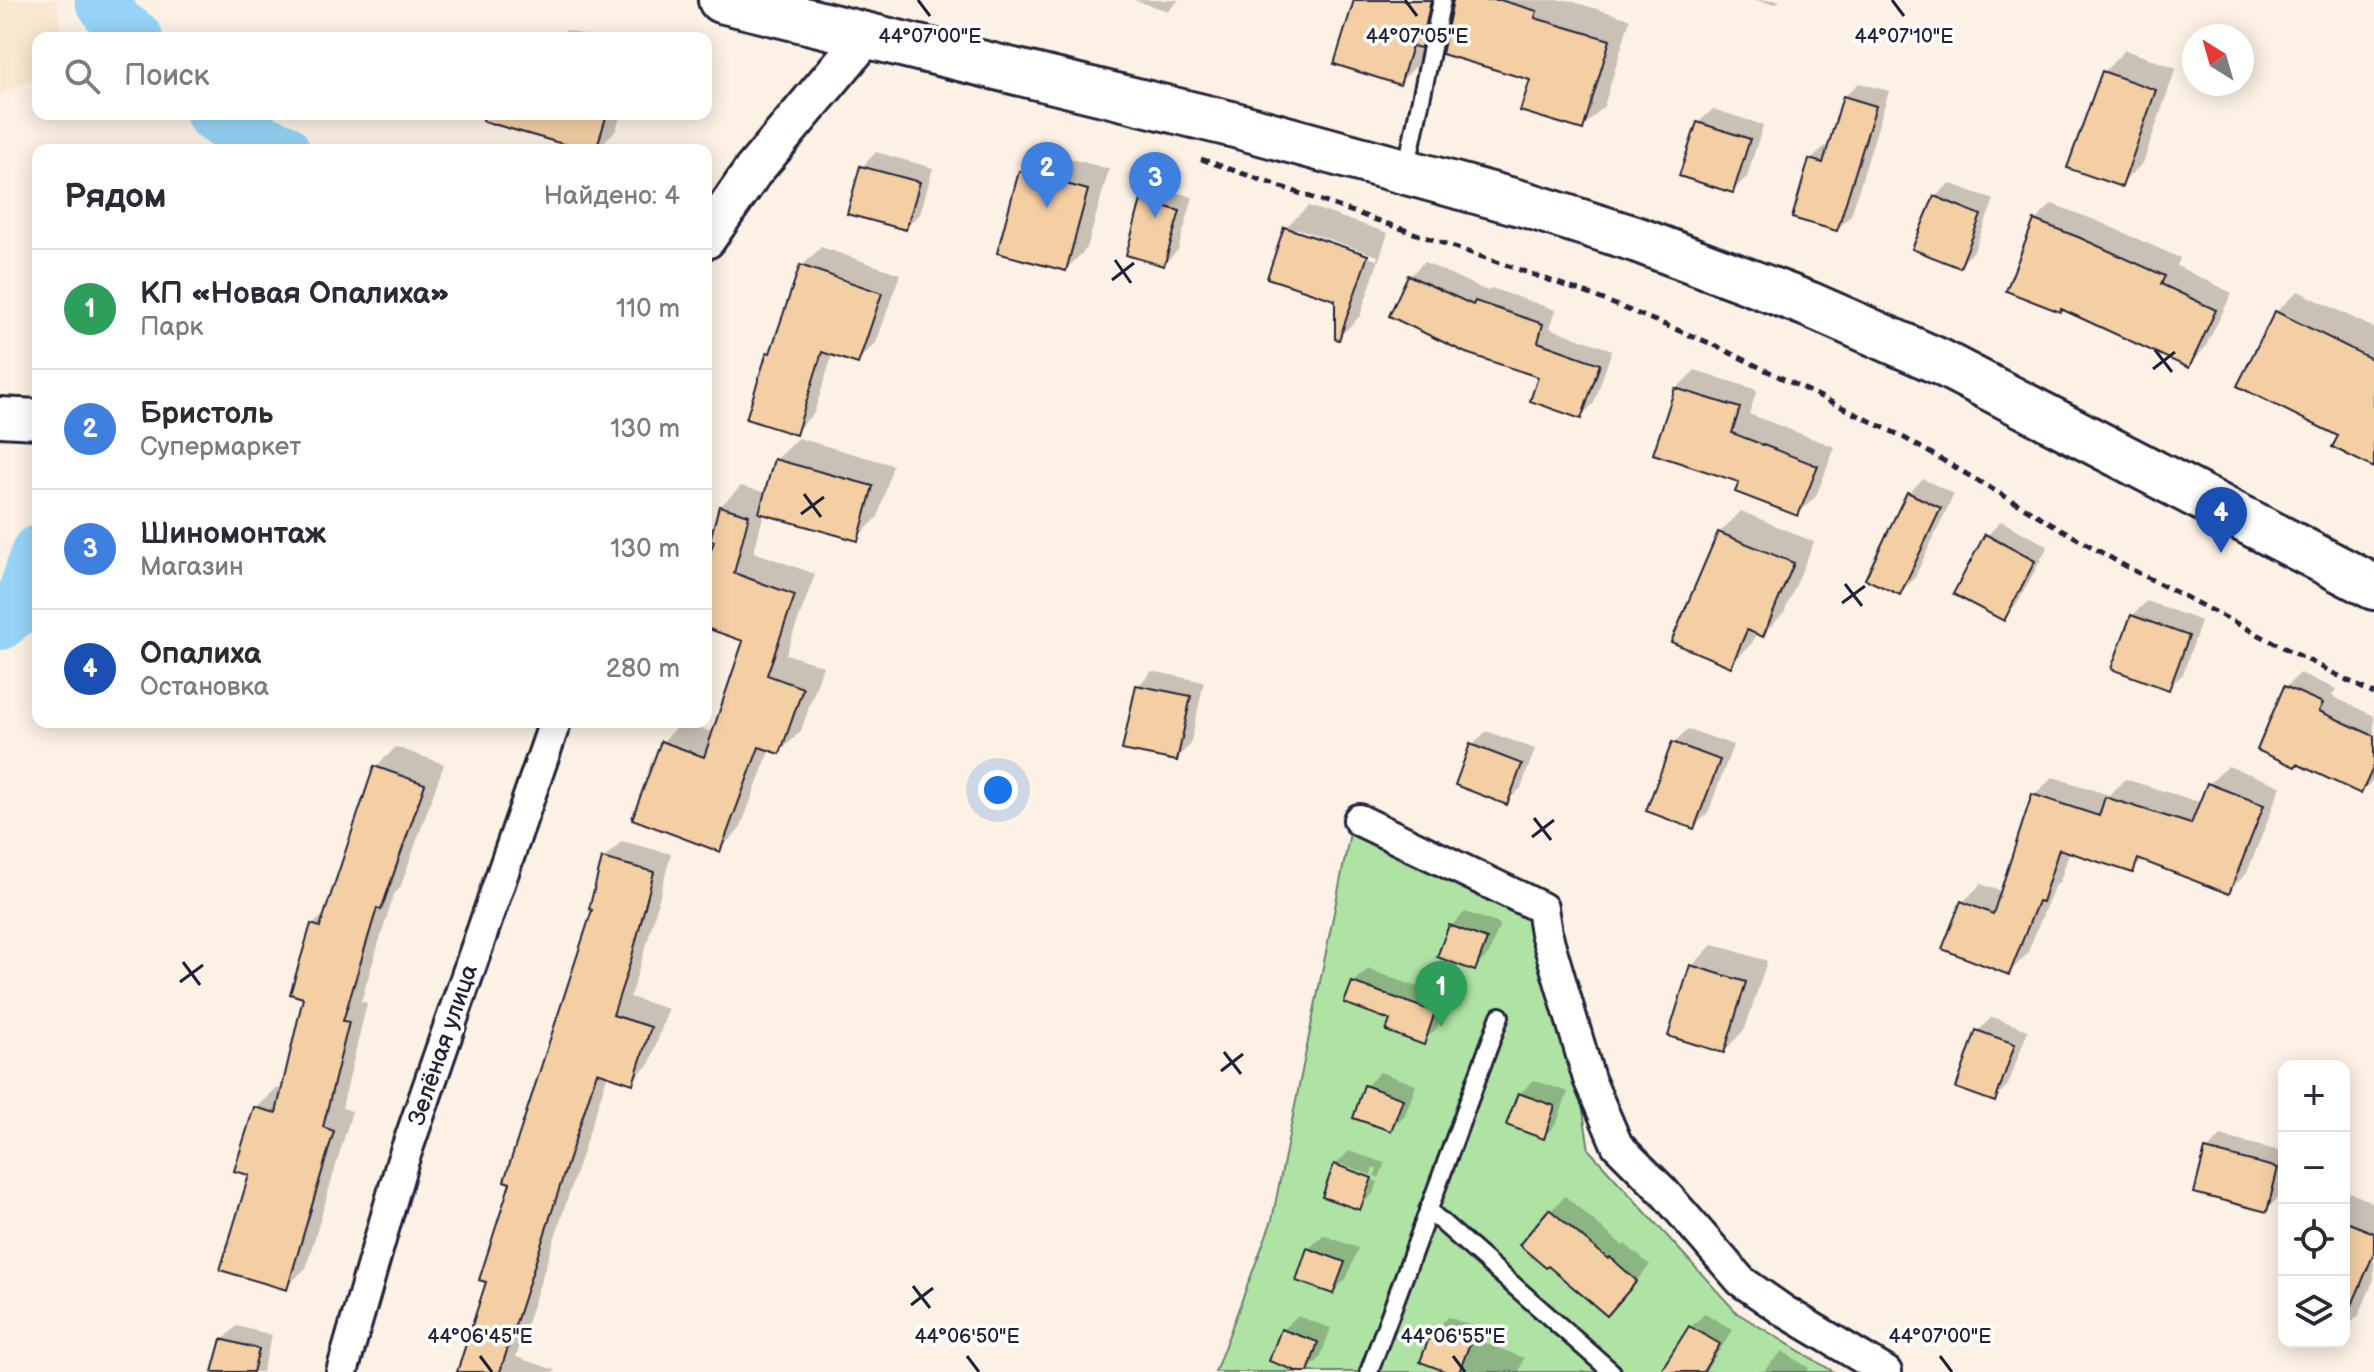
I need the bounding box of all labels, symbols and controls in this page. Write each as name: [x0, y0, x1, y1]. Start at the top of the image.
north arrow: [2182, 24, 2254, 96]
text: 44°07'00"E: [878, 25, 982, 49]
text: 44°07'05"E: [1366, 25, 1468, 49]
text: 44°07'10"E: [1854, 25, 1954, 49]
search box: [32, 32, 712, 120]
icon: search: [60, 54, 104, 98]
text: Поиск: [124, 58, 210, 94]
pin: 2: [1021, 142, 1073, 208]
pin: 3: [1129, 152, 1181, 218]
text: Рядом: [64, 176, 166, 217]
text: Найдено: 4: [544, 181, 680, 212]
text: КП «Новая Опалиха»: [140, 276, 450, 312]
text: 1: [85, 294, 95, 325]
text: 110 m: [616, 294, 680, 325]
text: Парк: [140, 312, 203, 343]
text: Бристоль: [140, 396, 273, 432]
text: 2: [82, 414, 98, 445]
text: 130 m: [610, 414, 680, 445]
text: Супермаркет: [140, 432, 301, 463]
pin: 4: [2195, 487, 2247, 553]
text: Шиномонтаж: [140, 516, 326, 552]
text: 3: [82, 534, 98, 565]
text: 130 m: [610, 534, 680, 565]
text: Магазин: [140, 552, 244, 583]
text: Опалиха: [140, 636, 261, 672]
text: 4: [82, 654, 98, 685]
text: 280 m: [606, 654, 680, 685]
text: Остановка: [140, 672, 269, 703]
your location: [978, 770, 1018, 810]
street label: Зелёная улица: [402, 961, 484, 1129]
pin: 1: [1415, 961, 1467, 1027]
map controls: [2278, 1060, 2350, 1348]
button: +: [2278, 1060, 2350, 1132]
button: −: [2278, 1132, 2350, 1204]
button: locate: [2278, 1204, 2350, 1276]
button: layers: [2278, 1276, 2350, 1348]
text: 44°06'45"E: [427, 1325, 533, 1349]
text: 44°06'50"E: [914, 1325, 1020, 1349]
text: 44°06'55"E: [1401, 1325, 1505, 1349]
text: 44°07'00"E: [1888, 1325, 1992, 1349]

